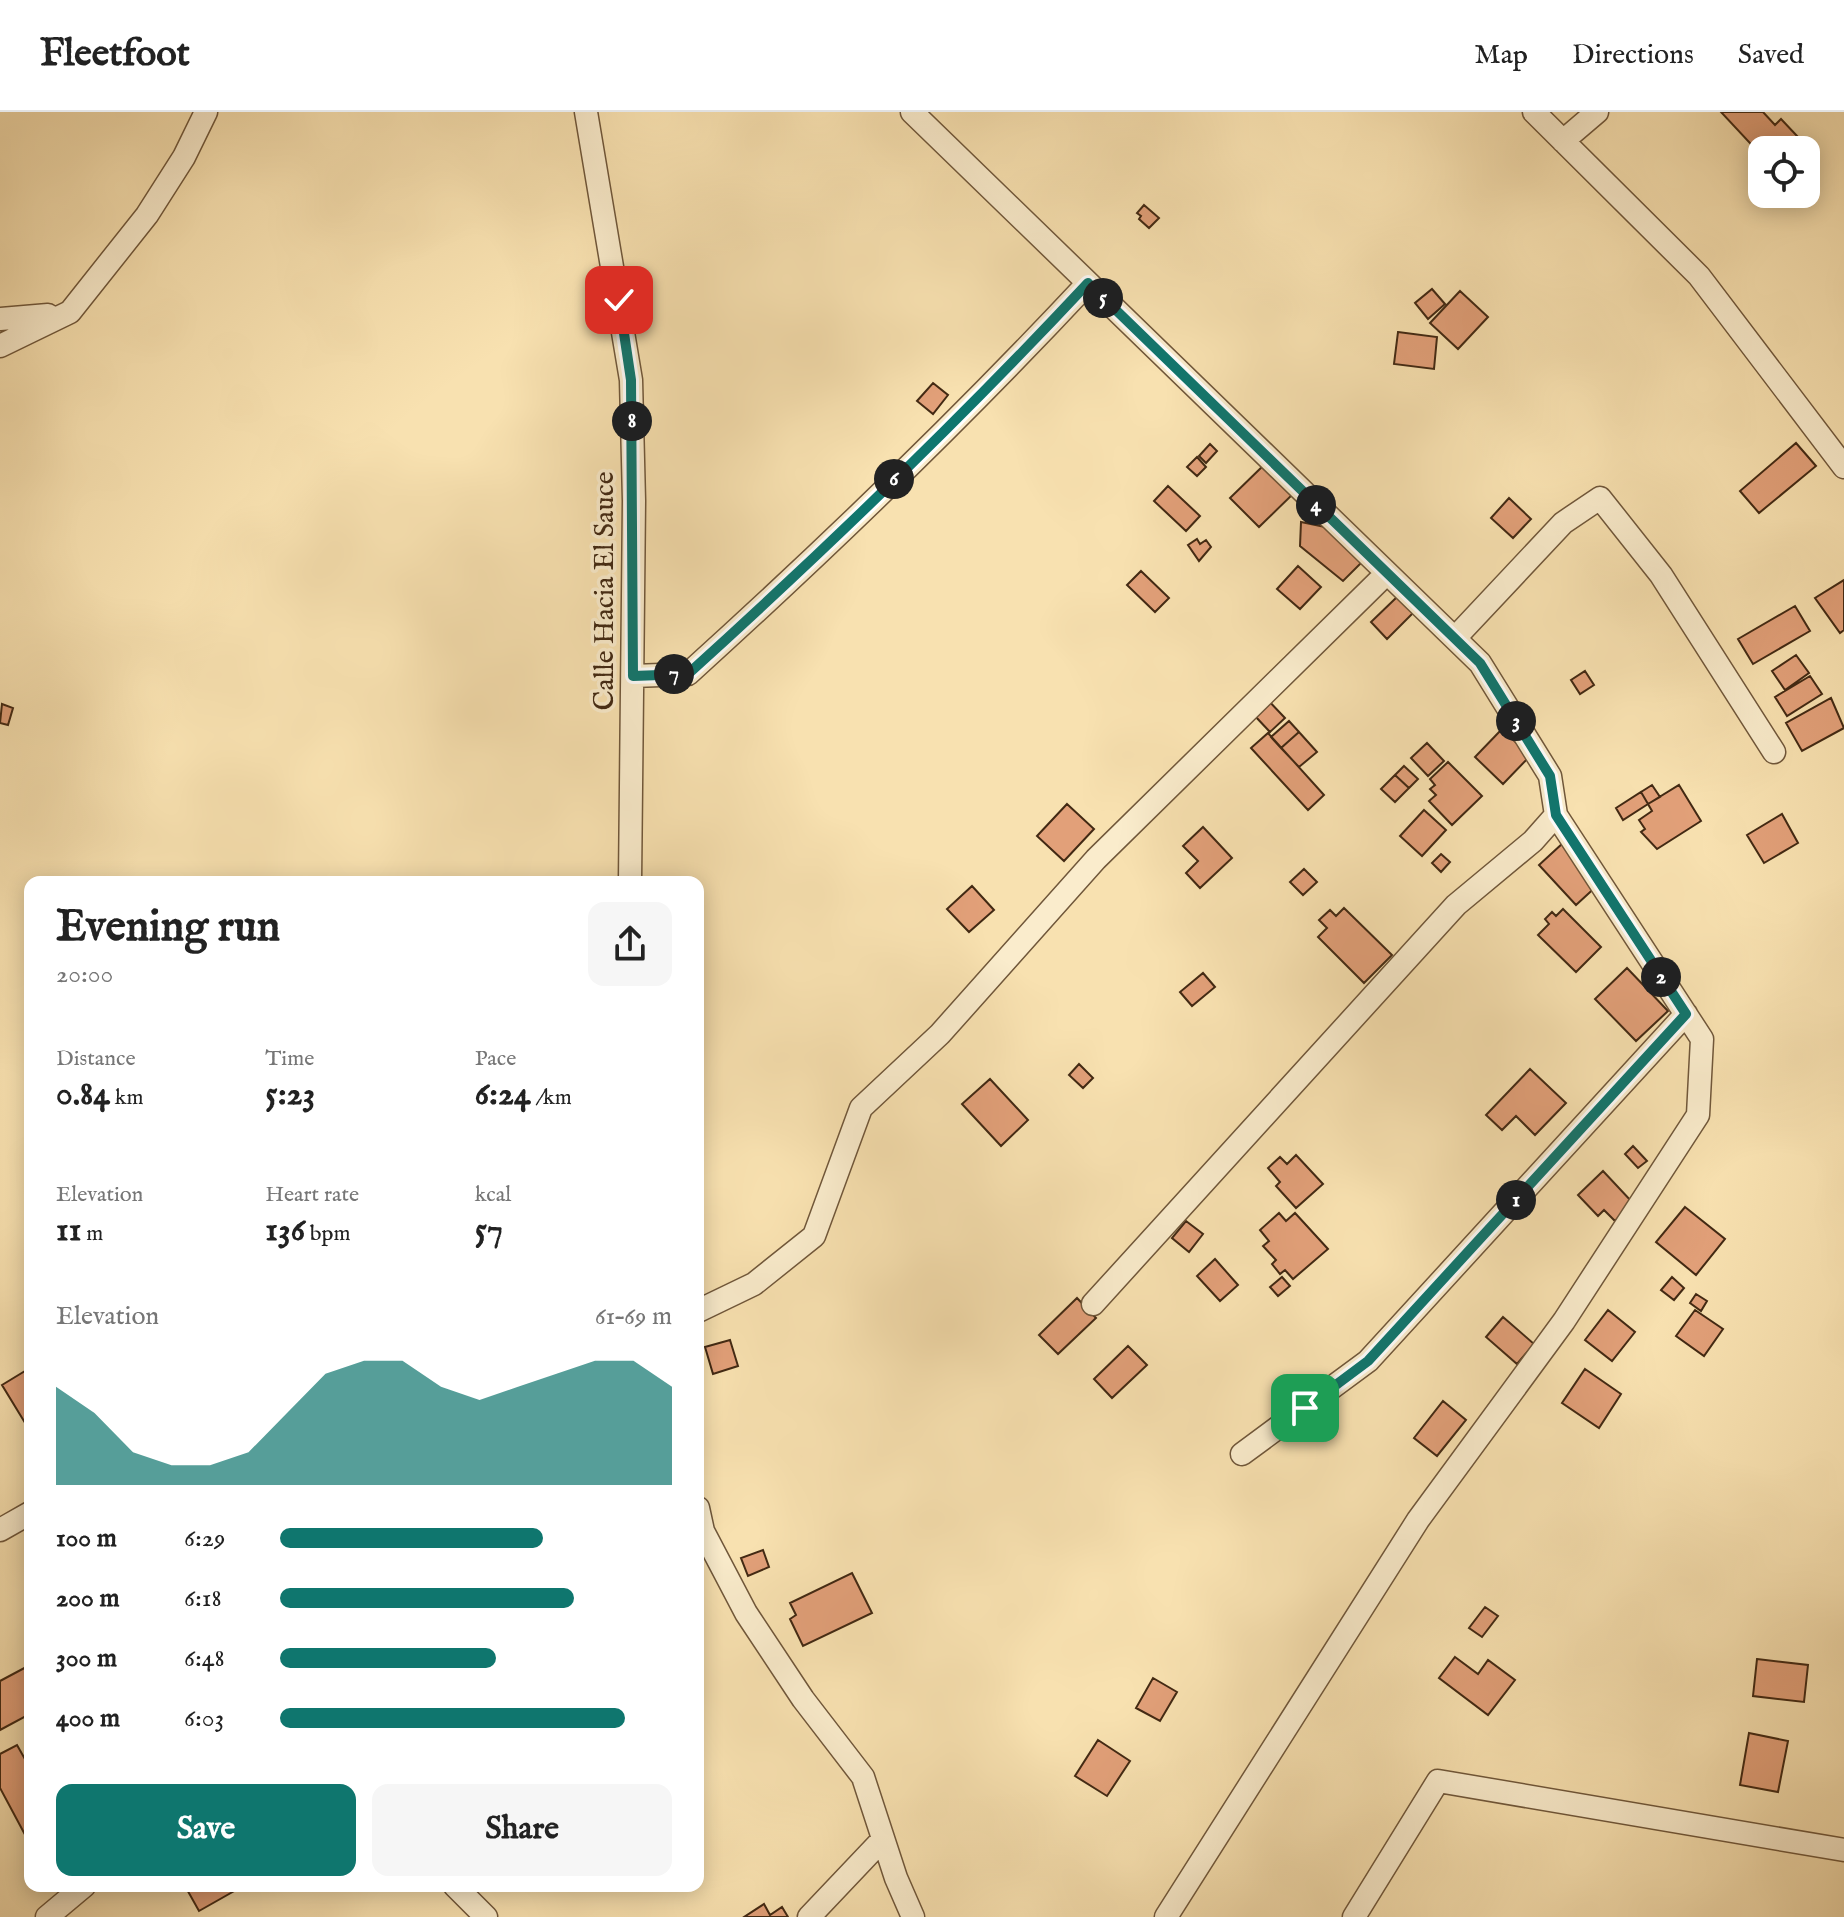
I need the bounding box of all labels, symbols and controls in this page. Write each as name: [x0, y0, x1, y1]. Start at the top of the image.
text: Fleetfoot: [40, 31, 190, 79]
text: Map: [1474, 38, 1528, 73]
text: Directions: [1572, 38, 1694, 73]
text: Saved: [1738, 38, 1804, 73]
map controls: [1748, 136, 1820, 208]
button: locate: [1748, 136, 1820, 208]
pin: [585, 266, 653, 334]
icon: check: [597, 278, 641, 322]
pin: 5: [1083, 278, 1123, 318]
text: 5: [1099, 284, 1107, 312]
pin: 8: [612, 401, 652, 441]
text: 8: [628, 407, 636, 435]
pin: 6: [874, 459, 914, 499]
text: 6: [889, 465, 899, 493]
street label: Calle Hacia El Sauce: [588, 471, 623, 711]
pin: 4: [1296, 485, 1336, 525]
text: 4: [1311, 491, 1321, 519]
pin: 7: [654, 654, 694, 694]
text: 7: [669, 660, 679, 688]
pin: 3: [1496, 701, 1536, 741]
text: 3: [1512, 707, 1520, 735]
text: Evening run: [56, 900, 280, 956]
button: share: [588, 902, 672, 986]
pin: 2: [1641, 957, 1681, 997]
text: 20:00: [56, 958, 113, 991]
text: 2: [1656, 963, 1666, 991]
text: Distance: [56, 1045, 136, 1073]
text: Time: [265, 1045, 314, 1073]
text: Pace: [475, 1045, 516, 1073]
text: 0.84: [56, 1073, 110, 1116]
text: 5:23: [265, 1073, 315, 1116]
text: 6:24: [475, 1073, 531, 1116]
text: km: [110, 1084, 144, 1112]
text: /km: [531, 1084, 572, 1112]
pin: 1: [1496, 1180, 1536, 1220]
text: Elevation: [56, 1181, 143, 1209]
text: Heart rate: [265, 1181, 359, 1209]
text: kcal: [475, 1181, 511, 1209]
text: 1: [1512, 1186, 1520, 1214]
text: 11: [56, 1209, 81, 1252]
text: 136: [265, 1209, 305, 1252]
text: 57: [475, 1209, 503, 1252]
text: m: [81, 1220, 103, 1248]
text: bpm: [305, 1220, 350, 1248]
text: Elevation: [56, 1300, 159, 1333]
text: 61–69 m: [595, 1300, 672, 1333]
pin: [1271, 1374, 1339, 1442]
icon: arrive: [1283, 1386, 1327, 1430]
text: 100 m: [56, 1522, 117, 1555]
text: 6:29: [184, 1522, 225, 1555]
text: 200 m: [56, 1582, 120, 1615]
text: 6:18: [184, 1582, 222, 1615]
text: 300 m: [56, 1642, 117, 1675]
text: 6:48: [184, 1642, 225, 1675]
text: 400 m: [56, 1702, 120, 1735]
text: 6:03: [184, 1702, 224, 1735]
button: Save: [56, 1784, 356, 1876]
button: Share: [372, 1784, 672, 1876]

